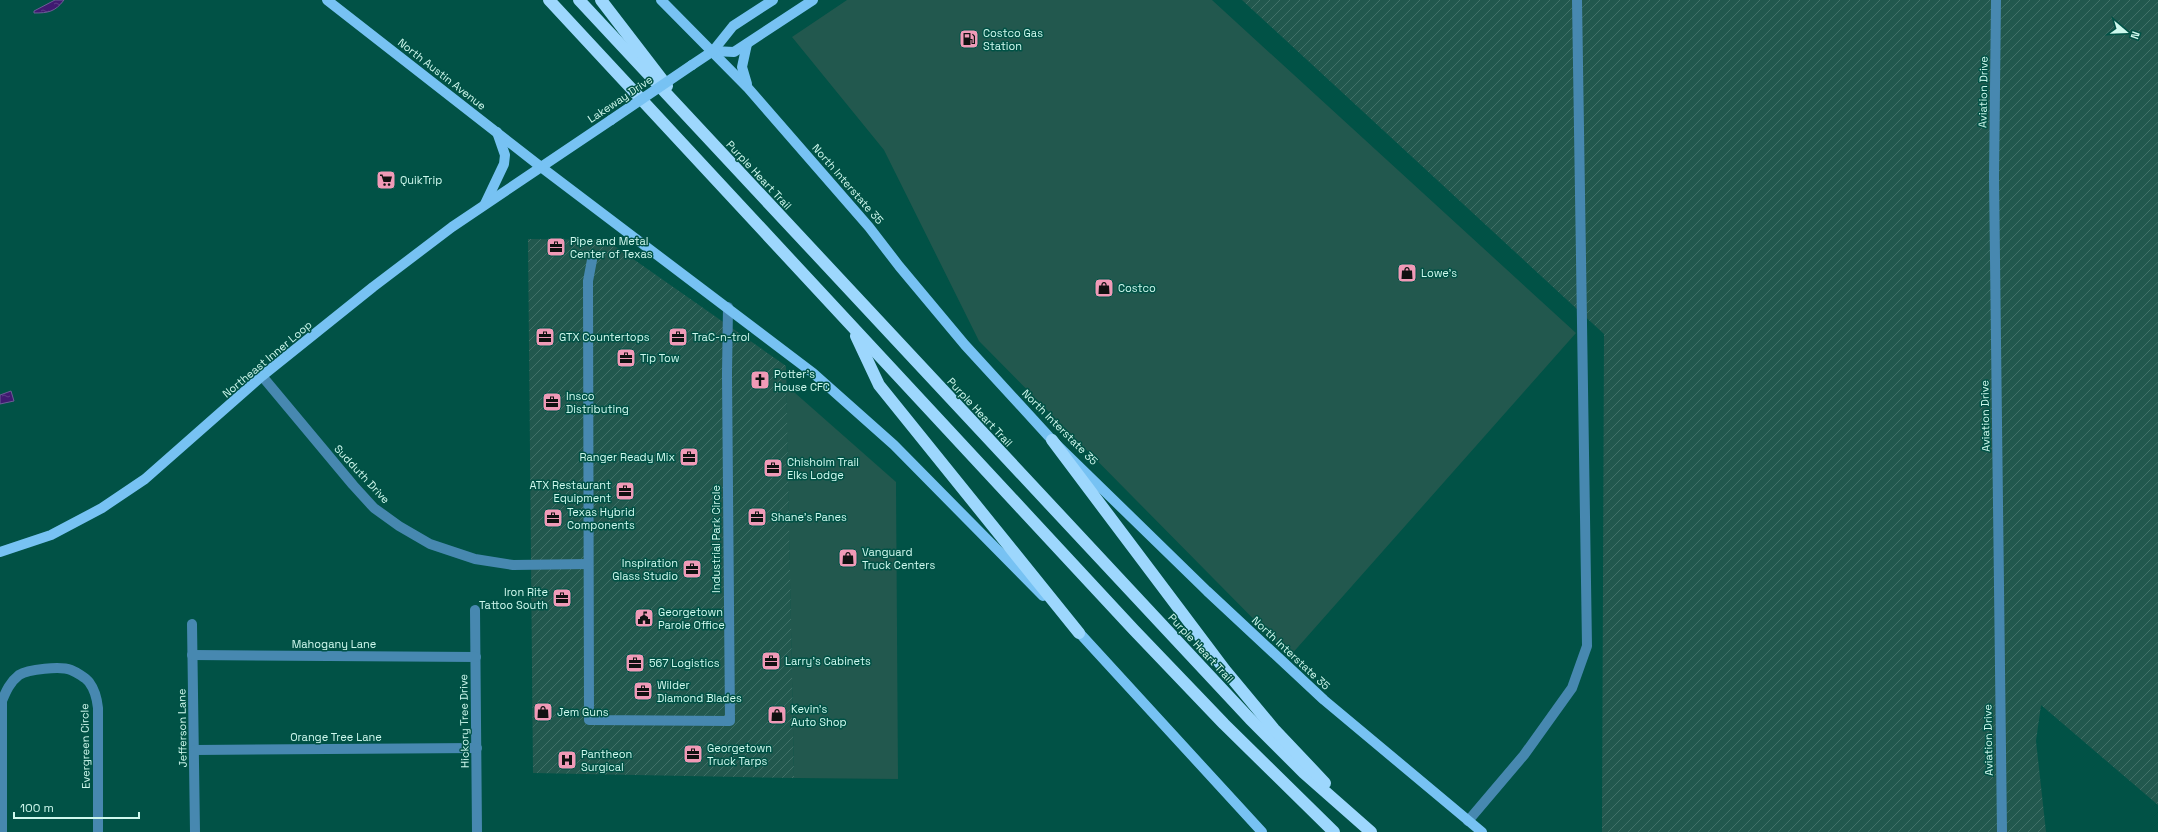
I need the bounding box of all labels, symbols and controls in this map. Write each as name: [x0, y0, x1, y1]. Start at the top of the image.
north arrow: [2106, 12, 2146, 52]
place label: Costco Gas Station: [983, 26, 1043, 53]
fuel station icon: Costco Gas Station: [958, 28, 980, 50]
text: N: [2128, 29, 2143, 41]
street label: North Austin Avenue: [395, 35, 489, 113]
street label: Aviation Drive: [1975, 56, 1991, 128]
street label: Lakeway Drive: [585, 72, 655, 126]
street label: Purple Heart Trail: [723, 137, 795, 213]
street label: North Interstate 35: [809, 141, 887, 227]
supermarket icon: QuikTrip: [375, 169, 397, 191]
place label: QuikTrip: [400, 173, 442, 187]
place label: Pipe and Metal Center of Texas: [570, 234, 653, 261]
office icon: Pipe and Metal Center of Texas: [545, 236, 567, 258]
shop icon: Lowe's: [1396, 262, 1418, 284]
place label: Lowe's: [1421, 266, 1457, 280]
shop icon: Costco: [1093, 277, 1115, 299]
place label: Costco: [1118, 281, 1156, 295]
street label: Northeast Inner Loop: [219, 317, 315, 401]
office icon: GTX Countertops: [534, 326, 556, 348]
office icon: TraC-n-trol: [667, 326, 689, 348]
place label: GTX Countertops: [559, 330, 650, 344]
place label: TraC-n-trol: [692, 330, 750, 344]
office icon: Tip Tow: [615, 347, 637, 369]
place label: Tip Tow: [640, 351, 680, 365]
place label: Potter's House CFC: [774, 367, 830, 394]
church icon: Potter's House CFC: [749, 369, 771, 391]
street label: Purple Heart Trail: [944, 374, 1016, 450]
street label: Aviation Drive: [1977, 380, 1993, 452]
street label: North Interstate 35: [1019, 386, 1101, 468]
place label: Insco Distributing: [566, 389, 629, 416]
office icon: Insco Distributing: [541, 391, 563, 413]
street label: Sudduth Drive: [331, 442, 393, 506]
office icon: Ranger Ready Mix: [678, 446, 700, 468]
place label: Ranger Ready Mix: [579, 450, 675, 464]
place label: Chisholm Trail Elks Lodge: [787, 455, 859, 482]
office icon: Chisholm Trail Elks Lodge: [762, 457, 784, 479]
place label: ATX Restaurant Equipment: [530, 478, 611, 505]
office icon: ATX Restaurant Equipment: [614, 480, 636, 502]
street label: Industrial Park Circle: [709, 485, 723, 593]
place label: Texas Hybrid Components: [567, 505, 635, 532]
office icon: Shane’s Panes: [746, 506, 768, 528]
office icon: Texas Hybrid Components: [542, 507, 564, 529]
place label: Shane’s Panes: [771, 510, 847, 524]
place label: Vanguard Truck Centers: [862, 545, 935, 572]
shop icon: Vanguard Truck Centers: [837, 547, 859, 569]
place label: Inspiration Glass Studio: [612, 556, 678, 583]
office icon: Inspiration Glass Studio: [681, 558, 703, 580]
place label: Iron Rite Tattoo South: [479, 585, 548, 612]
office icon: Iron Rite Tattoo South: [551, 587, 573, 609]
place label: Georgetown Parole Office: [658, 605, 725, 632]
public building icon: Georgetown Parole Office: [633, 607, 655, 629]
street label: Purple Heart Trail: [1165, 610, 1237, 686]
street label: North Interstate 35: [1249, 613, 1333, 693]
street label: Mahogany Lane: [292, 637, 376, 651]
office icon: Larry's Cabinets: [760, 650, 782, 672]
office icon: 567 Logistics: [624, 652, 646, 674]
place label: Larry's Cabinets: [785, 654, 871, 668]
place label: 567 Logistics: [649, 656, 720, 670]
street label: Hickory Tree Drive: [456, 674, 472, 768]
place label: Wilder Diamond Blades: [657, 678, 742, 705]
office icon: Wilder Diamond Blades: [632, 680, 654, 702]
street label: Jefferson Lane: [174, 688, 190, 768]
shop icon: Jem Guns: [532, 701, 554, 723]
place label: Kevin's Auto Shop: [791, 702, 847, 729]
street label: Evergreen Circle: [77, 703, 93, 789]
shop icon: Kevin's Auto Shop: [766, 704, 788, 726]
street label: Aviation Drive: [1980, 704, 1996, 776]
place label: Jem Guns: [557, 705, 609, 719]
street label: Orange Tree Lane: [290, 730, 382, 744]
place label: Georgetown Truck Tarps: [707, 741, 772, 768]
office icon: Georgetown Truck Tarps: [682, 743, 704, 765]
place label: Pantheon Surgical: [581, 747, 632, 774]
hospital icon: Pantheon Surgical: [556, 749, 578, 771]
scale bar: [14, 794, 139, 820]
text: 100 m: [20, 800, 54, 816]

